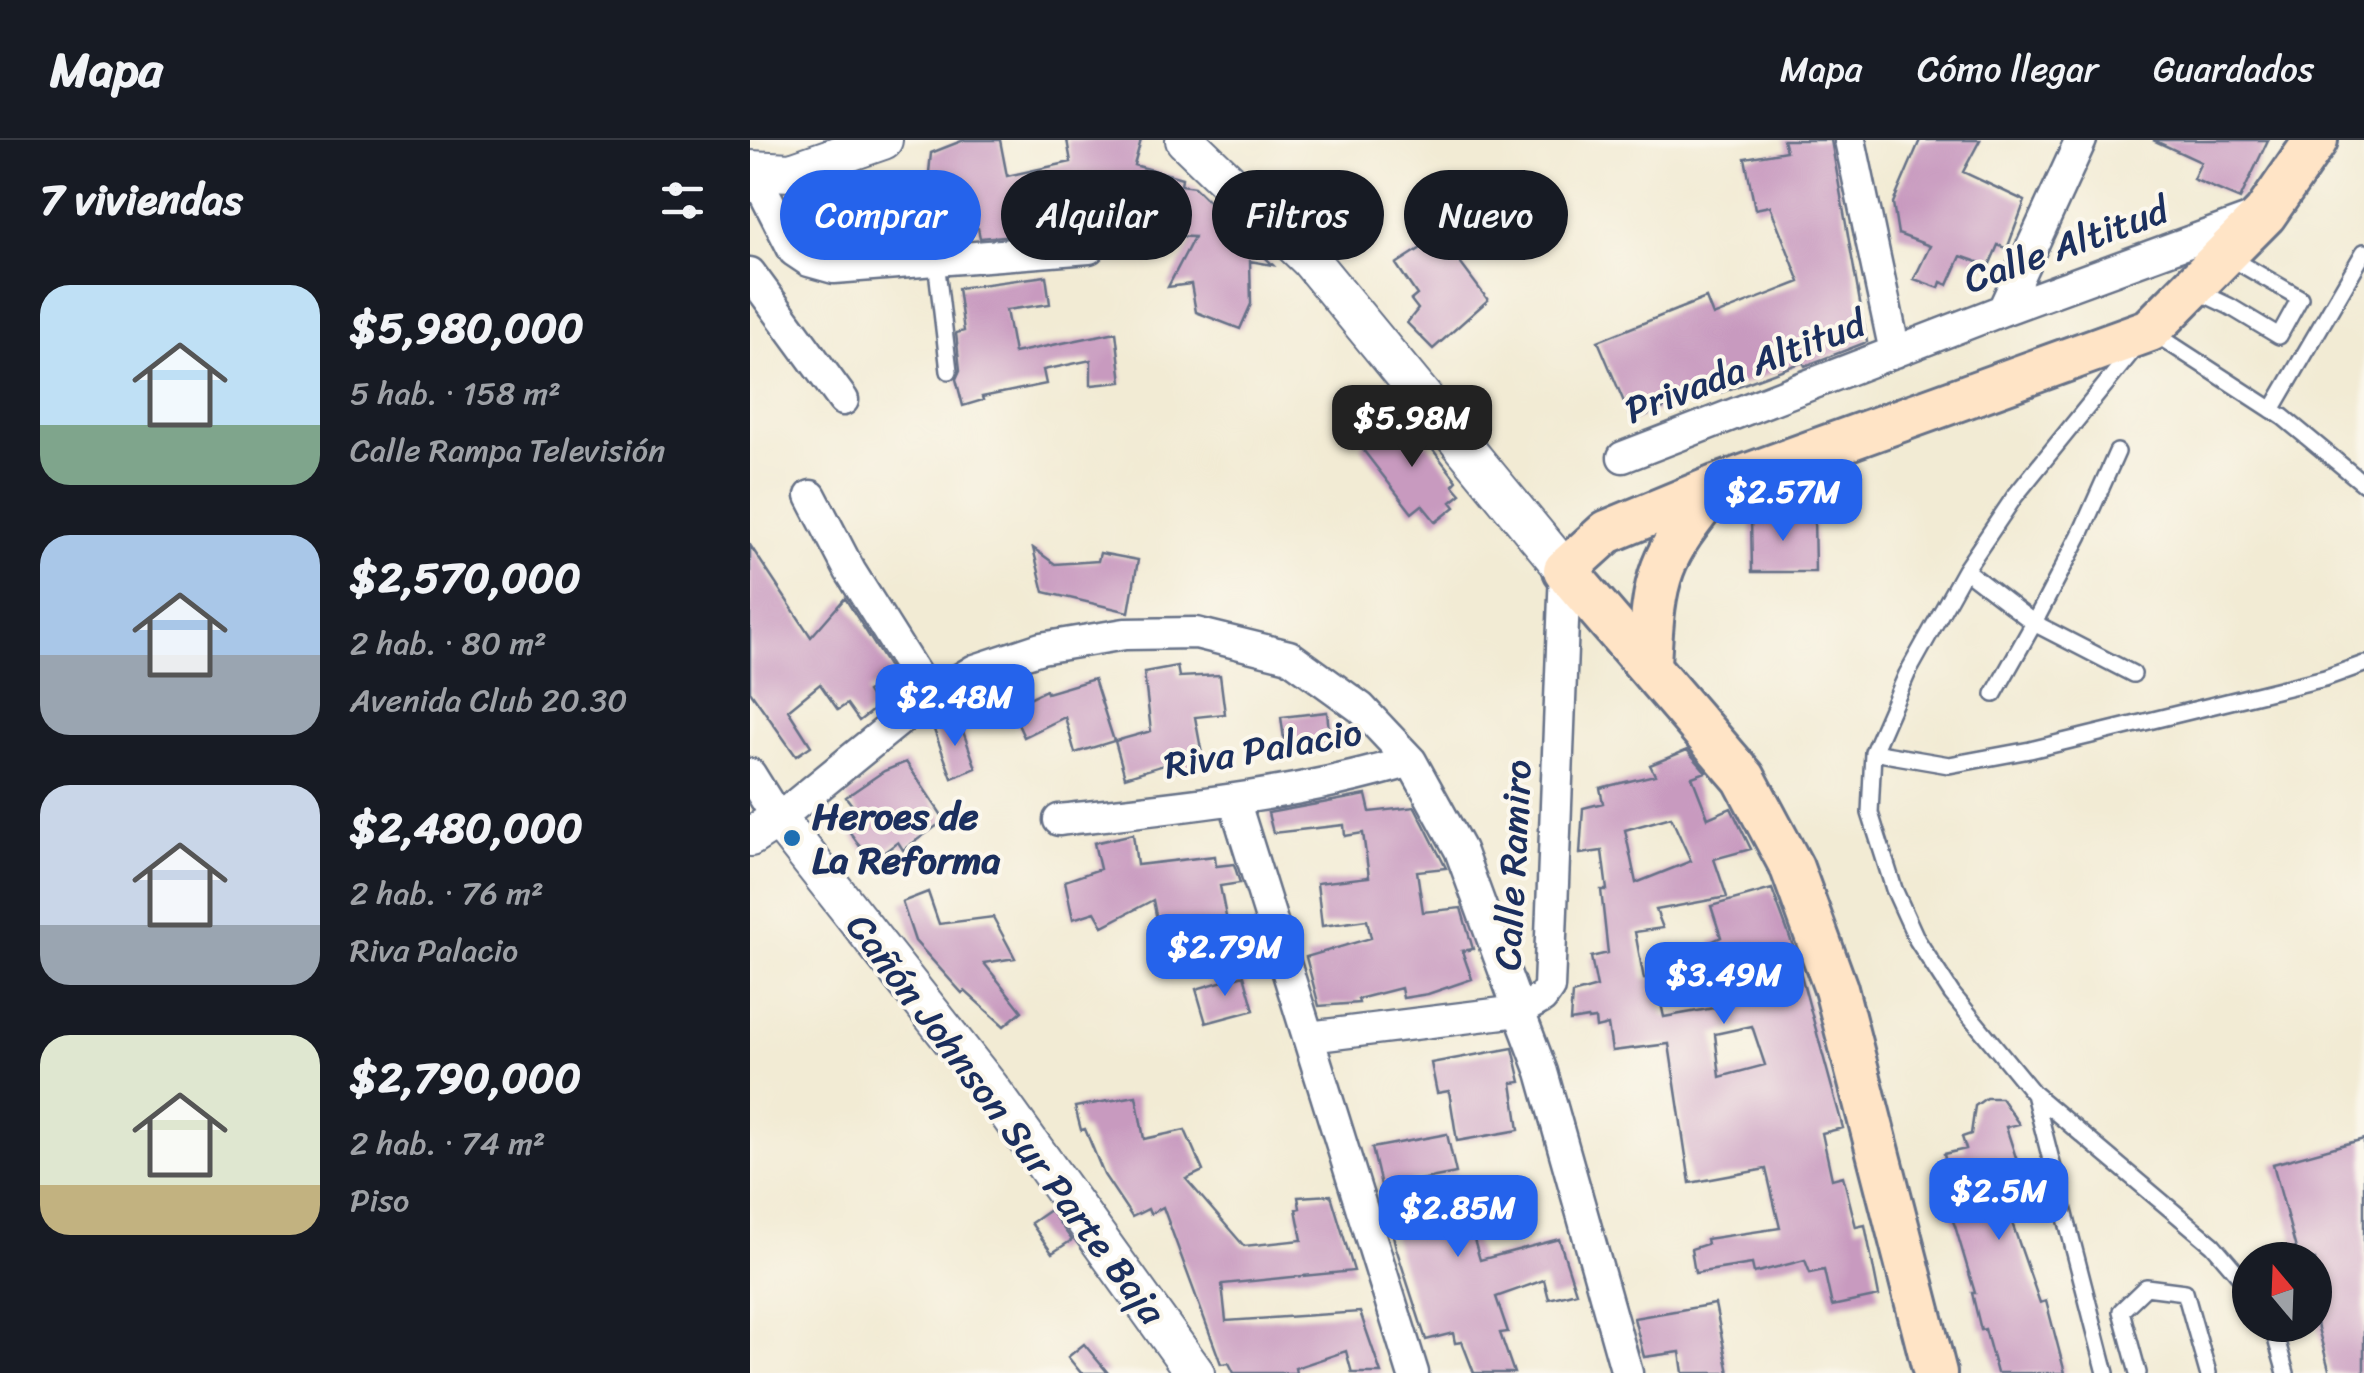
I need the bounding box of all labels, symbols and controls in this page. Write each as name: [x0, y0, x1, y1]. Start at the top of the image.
text: Mapa: [50, 27, 163, 112]
text: Mapa: [1780, 38, 1862, 100]
text: Cómo llegar: [1917, 38, 2098, 100]
text: Guardados: [2153, 38, 2314, 100]
text: 7 viviendas: [40, 163, 243, 237]
chip: Comprar: [780, 170, 981, 260]
chip: Alquilar: [1001, 170, 1192, 260]
chip: Filtros: [1212, 170, 1384, 260]
chip: Nuevo: [1404, 170, 1568, 260]
icon: filters: [655, 173, 710, 228]
street label: Calle Altitud: [1954, 176, 2181, 313]
street label: Privada Altitud: [1615, 289, 1878, 444]
text: $5,980,000: [350, 291, 584, 365]
icon: home: [120, 325, 240, 445]
text: 5 hab. · 158 m²: [350, 365, 561, 422]
pin: $5.98M: [1331, 385, 1493, 470]
text: $5.98M: [1354, 389, 1470, 446]
text: Calle Rampa Televisión: [350, 422, 665, 479]
pin: $2.57M: [1702, 459, 1864, 544]
text: $2.57M: [1726, 463, 1840, 520]
text: $2,570,000: [350, 541, 581, 615]
icon: home: [120, 575, 240, 695]
text: 2 hab. · 80 m²: [350, 615, 547, 672]
pin: $2.48M: [874, 664, 1036, 749]
text: $2.48M: [897, 668, 1013, 725]
text: Avenida Club 20.30: [350, 672, 627, 729]
street label: Riva Palacio: [1159, 699, 1367, 799]
street label: Calle Ramiro: [1474, 758, 1552, 972]
place label: Heroes de La Reforma: [812, 783, 1001, 894]
text: $2,480,000: [350, 791, 583, 865]
icon: home: [120, 825, 240, 945]
marker: Heroes de La Reforma: [781, 827, 803, 849]
text: 2 hab. · 76 m²: [350, 865, 544, 922]
street label: Cañón Johnson Sur Parte Baja: [828, 898, 1184, 1340]
pin: $2.79M: [1144, 914, 1306, 999]
text: $2.79M: [1168, 918, 1282, 975]
text: Riva Palacio: [350, 922, 518, 979]
pin: $3.49M: [1643, 942, 1805, 1027]
text: $3.49M: [1667, 946, 1781, 1003]
text: $2,790,000: [350, 1041, 581, 1115]
icon: home: [120, 1075, 240, 1195]
text: 2 hab. · 74 m²: [350, 1115, 545, 1172]
pin: $2.5M: [1929, 1158, 2069, 1243]
text: $2.5M: [1951, 1162, 2047, 1219]
text: Piso: [350, 1172, 409, 1229]
pin: $2.85M: [1377, 1175, 1539, 1260]
text: $2.85M: [1401, 1179, 1515, 1236]
north arrow: [2232, 1242, 2332, 1342]
map controls: [2232, 1242, 2332, 1342]

